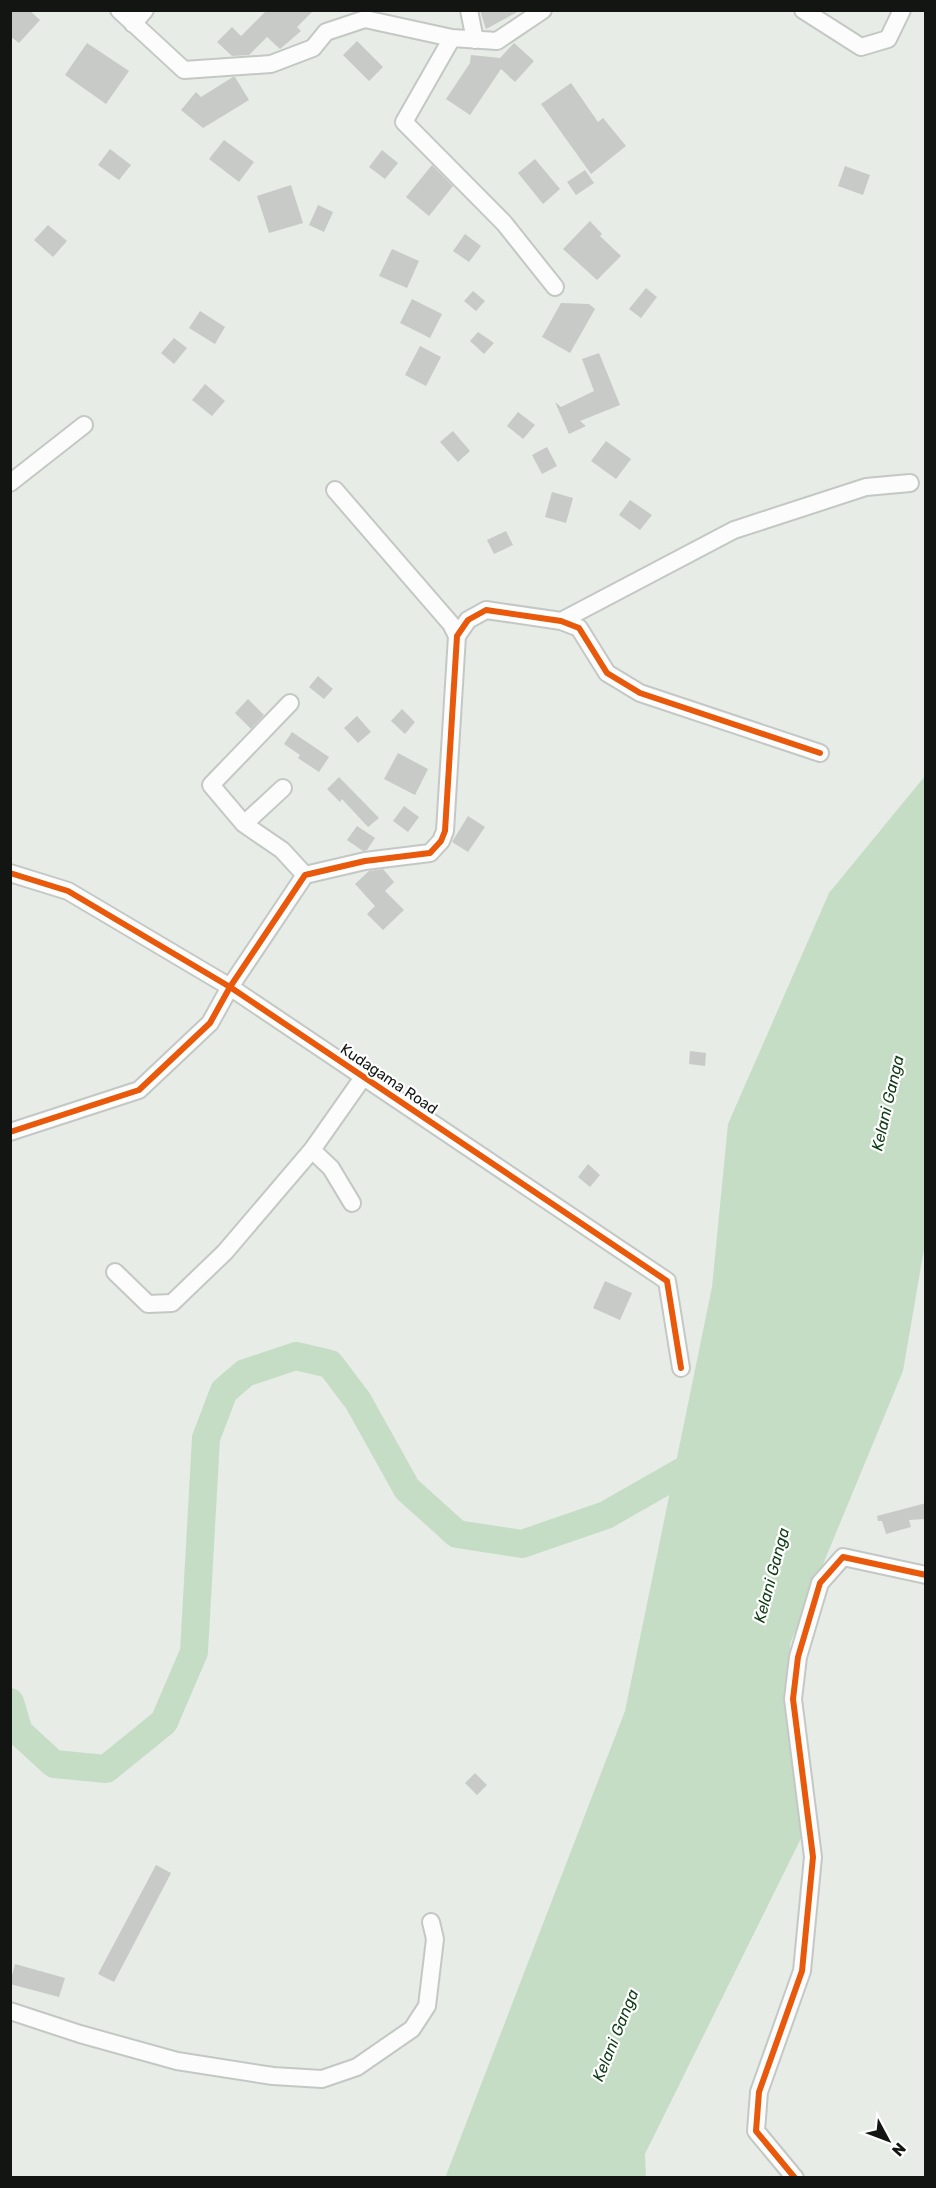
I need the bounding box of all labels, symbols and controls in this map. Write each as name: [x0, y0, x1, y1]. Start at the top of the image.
street label: Kudagama Road: [337, 1040, 441, 1118]
water label: Kelani Ganga: [867, 1053, 908, 1153]
water label: Kelani Ganga: [750, 1526, 793, 1625]
water label: Kelani Ganga: [588, 1986, 643, 2084]
north arrow: [858, 2110, 918, 2170]
text: N: [888, 2139, 910, 2160]

